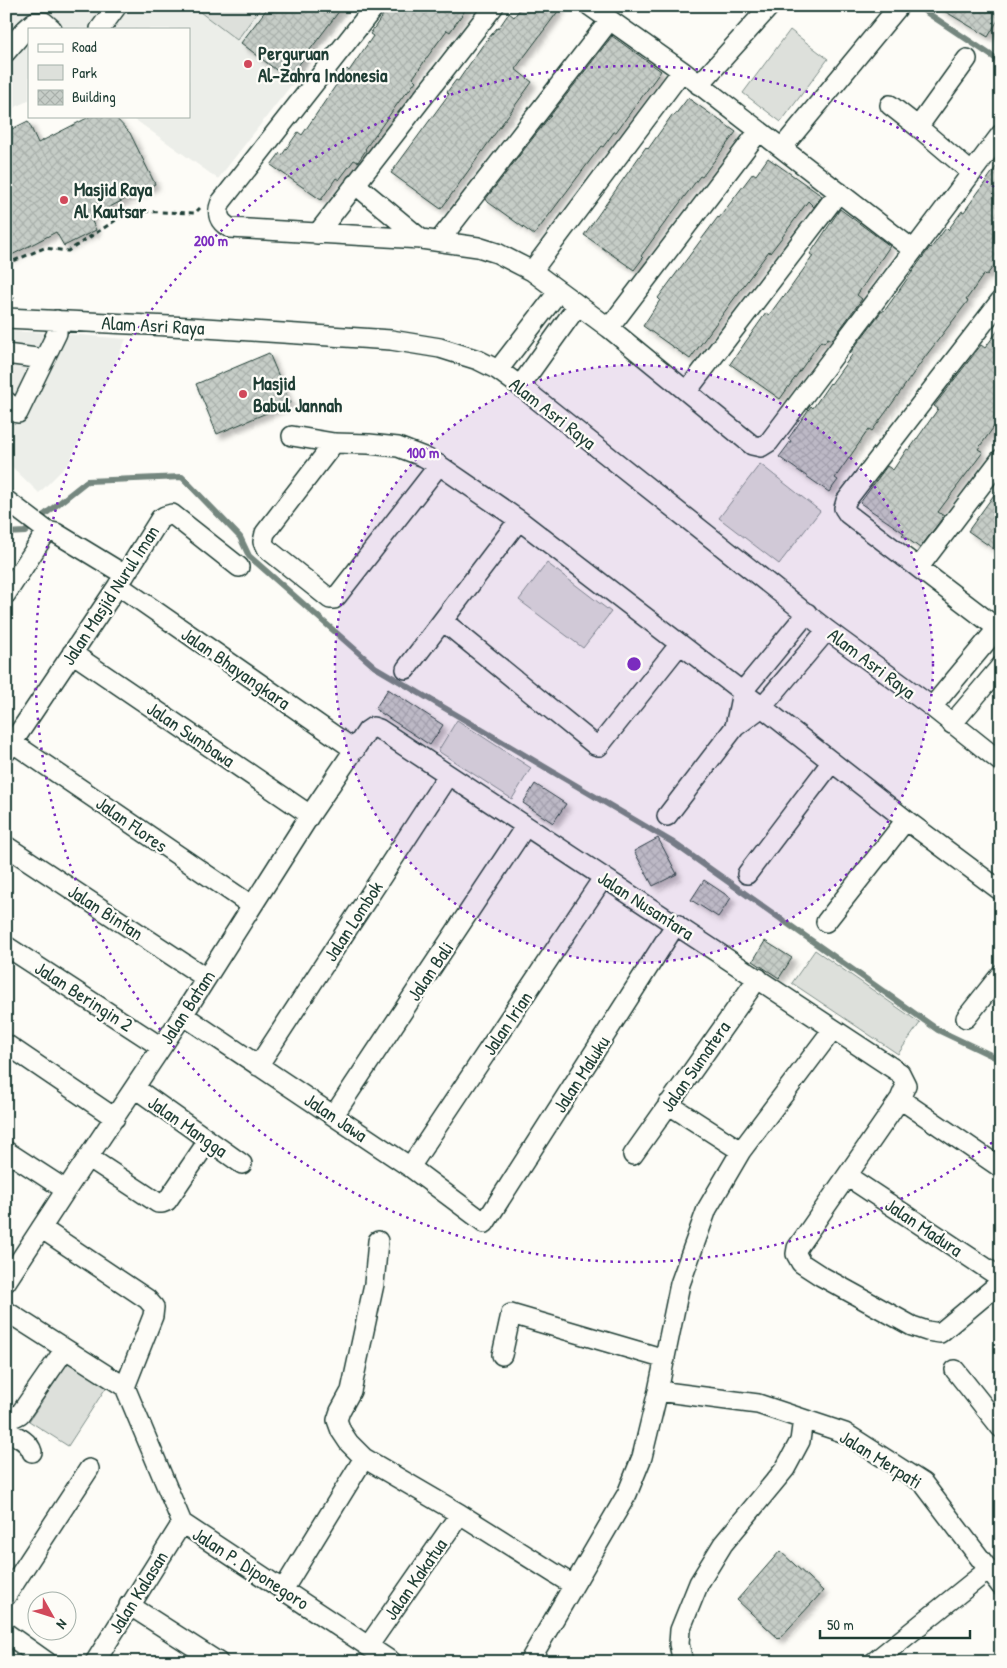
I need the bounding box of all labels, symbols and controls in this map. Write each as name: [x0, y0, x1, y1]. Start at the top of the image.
legend: [28, 28, 190, 118]
text: Road: [72, 36, 97, 57]
place label: Perguruan Al-Zahra Indonesia: [258, 40, 388, 88]
marker: Perguruan Al-Zahra Indonesia: [242, 58, 254, 70]
text: Park: [72, 62, 97, 83]
text: Building: [72, 86, 116, 107]
place label: Masjid Raya Al Kautsar: [74, 176, 153, 224]
marker: Masjid Raya Al Kautsar: [58, 194, 70, 206]
text: 200 m: [194, 230, 228, 251]
street label: Alam Asri Raya: [101, 309, 206, 341]
place label: Masjid Babul Jannah: [253, 370, 342, 418]
street label: Alam Asri Raya: [504, 371, 602, 455]
marker: Masjid Babul Jannah: [237, 388, 249, 400]
text: 100 m: [407, 442, 439, 463]
street label: Jalan Masjid Nurul Iman: [55, 520, 165, 670]
street label: Jalan Bhayangkara: [176, 621, 296, 716]
street label: Alam Asri Raya: [823, 622, 921, 705]
centre of rings: [625, 655, 643, 673]
street label: Jalan Sumbawa: [142, 695, 240, 773]
street label: Jalan Flores: [91, 790, 173, 858]
street label: Jalan Nusantara: [593, 864, 700, 946]
street label: Jalan Lombok: [317, 876, 389, 966]
street label: Jalan Bintan: [63, 878, 149, 946]
street label: Jalan Bali: [401, 936, 459, 1006]
street label: Jalan Beringin 2: [30, 955, 138, 1037]
street label: Jalan Batam: [153, 965, 221, 1049]
street label: Jalan Irian: [476, 986, 538, 1060]
street label: Jalan Sumatera: [654, 1015, 736, 1117]
street label: Jalan Maluku: [546, 1030, 616, 1117]
street label: Jalan Jawa: [299, 1086, 373, 1148]
street label: Jalan Mangga: [143, 1089, 233, 1163]
street label: Jalan Madura: [880, 1191, 968, 1263]
street label: Jalan Merpati: [835, 1423, 927, 1495]
street label: Jalan P. Diponegoro: [188, 1521, 314, 1616]
street label: Jalan Kakatua: [377, 1532, 453, 1625]
street label: Jalan Kalasan: [102, 1546, 174, 1638]
north arrow: [28, 1590, 78, 1640]
scale bar: [820, 1608, 970, 1640]
text: 50 m: [827, 1614, 854, 1635]
text: N: [52, 1616, 72, 1634]

